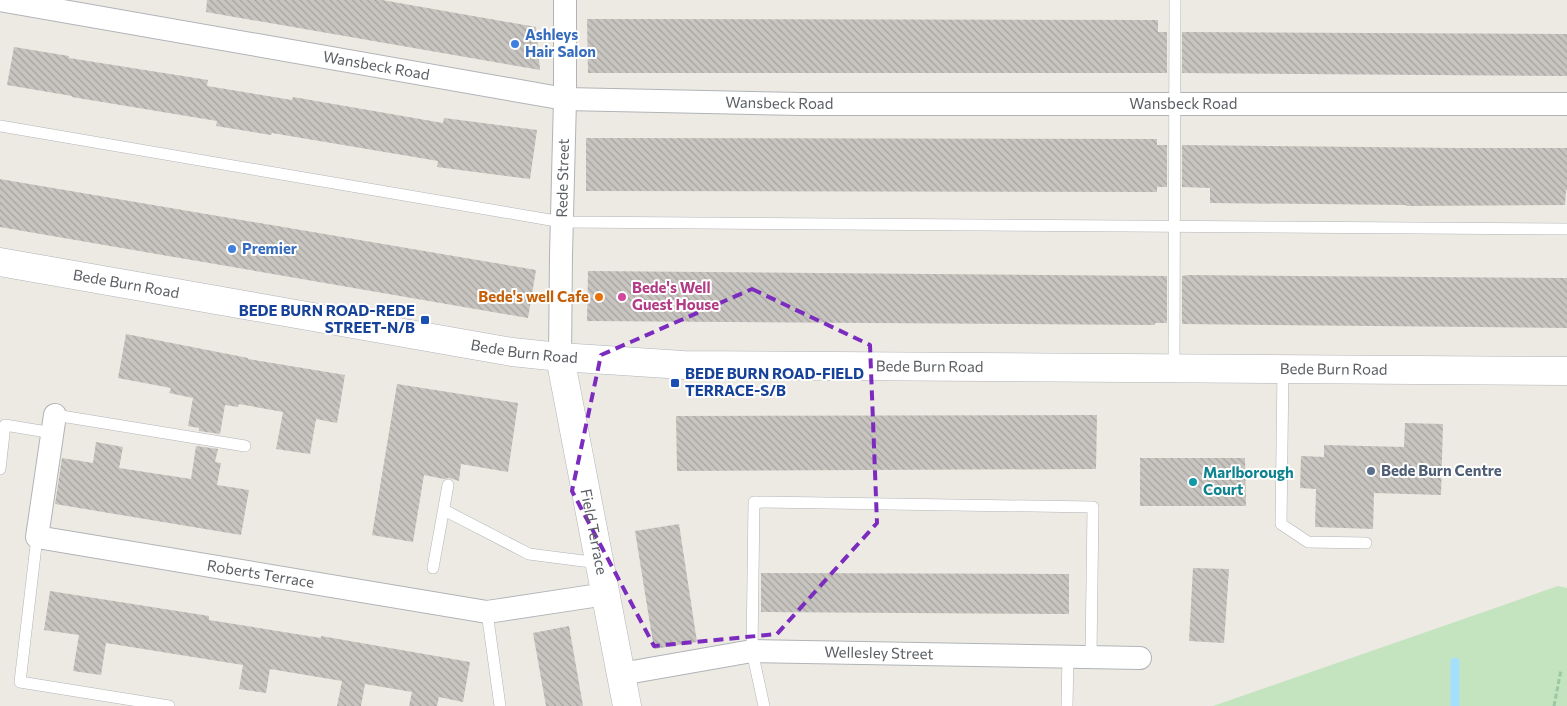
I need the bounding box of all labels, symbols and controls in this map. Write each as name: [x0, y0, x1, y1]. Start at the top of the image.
place label: Ashleys Hair Salon: [525, 25, 596, 60]
marker: Ashleys Hair Salon: [509, 38, 521, 50]
street label: Wansbeck Road: [322, 47, 431, 83]
street label: Wansbeck Road: [725, 92, 833, 112]
street label: Wansbeck Road: [1129, 94, 1237, 112]
street label: Rede Street: [552, 138, 572, 218]
place label: Premier: [242, 239, 297, 257]
marker: Premier: [226, 243, 238, 255]
street label: Bede Burn Road: [72, 265, 181, 301]
place label: Bede's Well Guest House: [632, 278, 719, 313]
place label: Bede's well Cafe: [478, 287, 589, 305]
marker: Bede's well Cafe: [593, 291, 605, 303]
marker: Bede's Well Guest House: [616, 291, 628, 303]
place label: BEDE BURN ROAD-REDE STREET-N/B: [239, 301, 415, 336]
marker: BEDE BURN ROAD-REDE STREET-N/B: [419, 314, 431, 326]
street label: Bede Burn Road: [470, 335, 578, 366]
street label: Bede Burn Road: [876, 356, 984, 375]
street label: Bede Burn Road: [1280, 359, 1388, 378]
place label: BEDE BURN ROAD-FIELD TERRACE-S/B: [685, 364, 864, 399]
marker: BEDE BURN ROAD-FIELD TERRACE-S/B: [669, 377, 681, 389]
place label: Bede Burn Centre: [1381, 461, 1502, 479]
place label: Marlborough Court: [1203, 463, 1294, 498]
marker: Bede Burn Centre: [1365, 465, 1377, 477]
marker: Marlborough Court: [1187, 476, 1199, 488]
street label: Field Terrace: [577, 487, 612, 576]
street label: Roberts Terrace: [206, 555, 316, 591]
street label: Wellesley Street: [824, 642, 934, 662]

